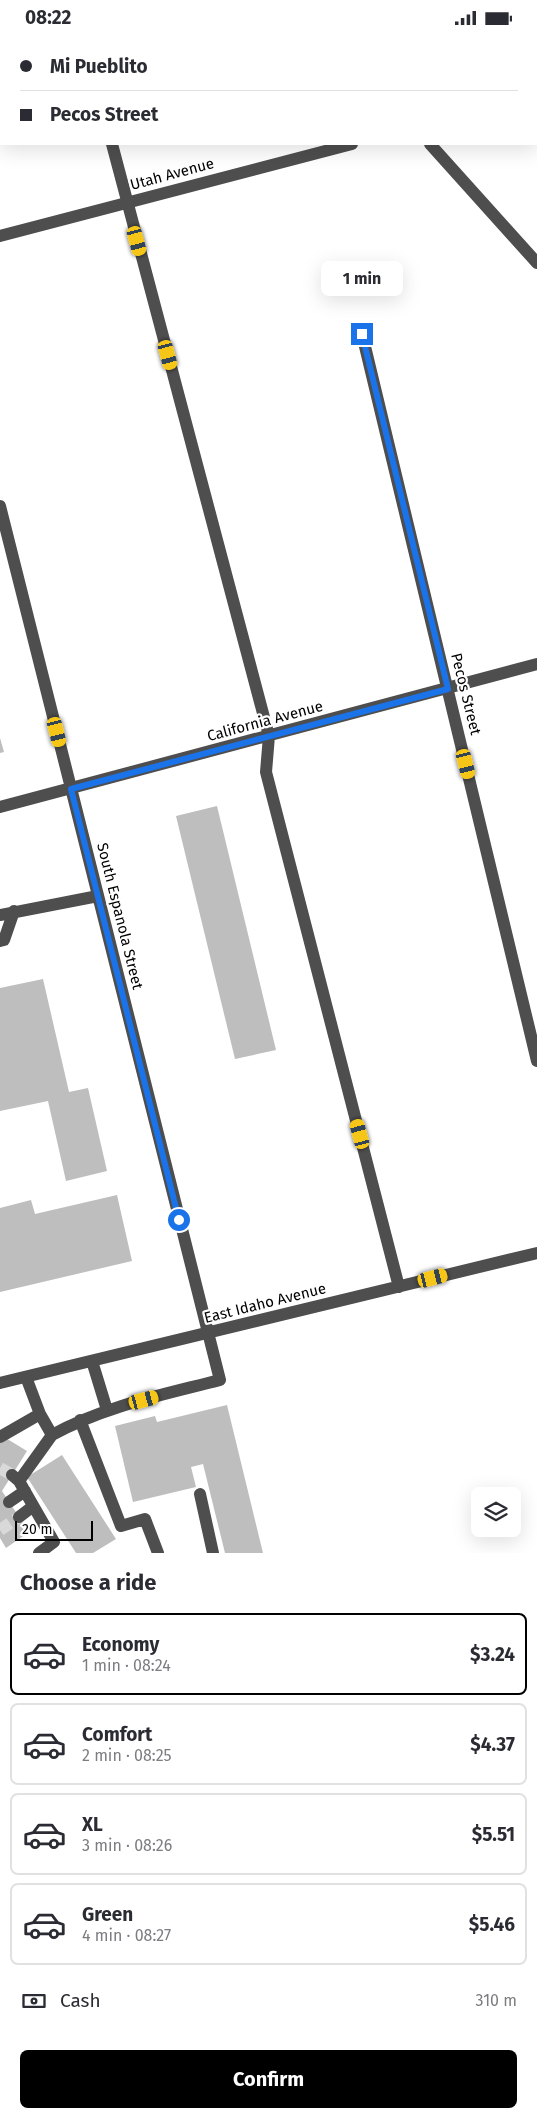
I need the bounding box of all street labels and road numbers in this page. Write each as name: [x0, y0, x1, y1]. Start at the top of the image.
street label: Utah Avenue: [128, 154, 216, 194]
street label: Pecos Street: [447, 651, 485, 737]
street label: California Avenue: [205, 697, 325, 745]
street label: South Espanola Street: [93, 841, 147, 992]
street label: East Idaho Avenue: [202, 1279, 328, 1327]

